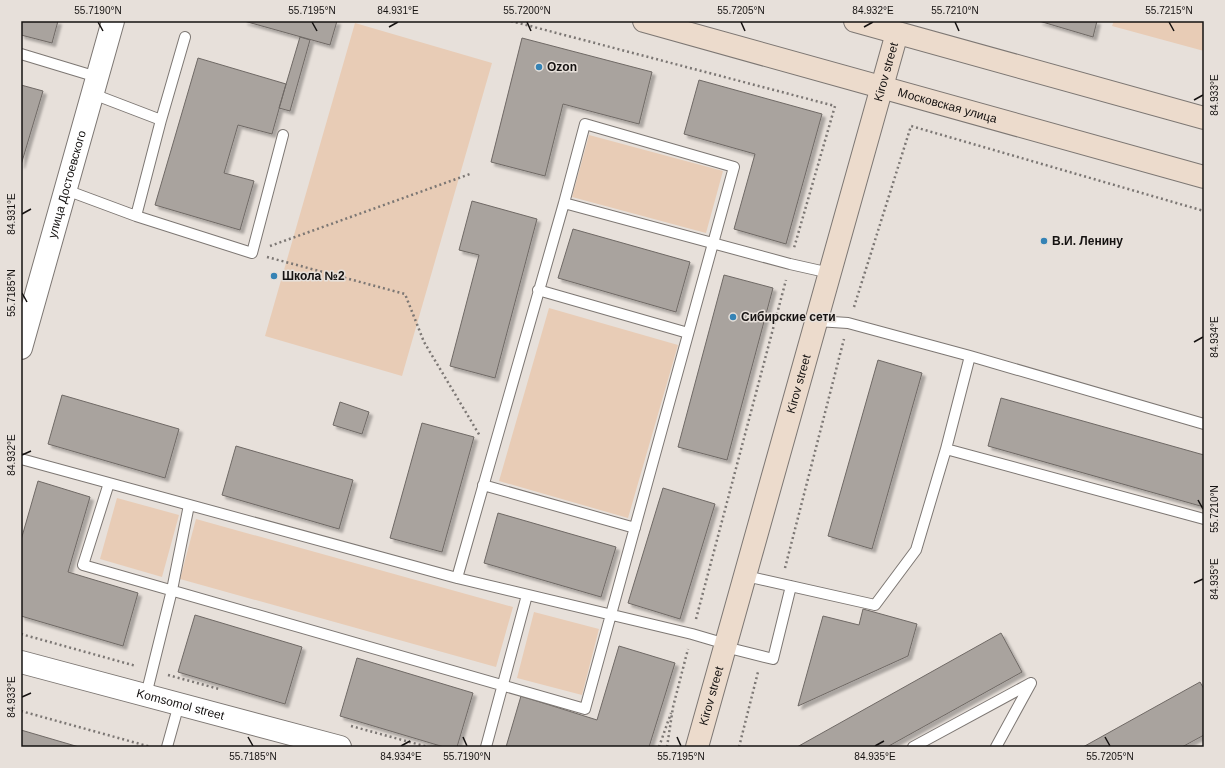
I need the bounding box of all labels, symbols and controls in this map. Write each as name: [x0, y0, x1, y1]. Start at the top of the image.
text: 55.7190°N: [74, 5, 122, 16]
text: 55.7195°N: [288, 5, 336, 16]
text: 84.931°E: [377, 5, 419, 16]
text: 55.7200°N: [503, 5, 551, 16]
text: 55.7205°N: [717, 5, 765, 16]
text: 84.932°E: [852, 5, 894, 16]
text: 55.7210°N: [931, 5, 979, 16]
text: 55.7215°N: [1145, 5, 1193, 16]
street label: Kirov street: [871, 40, 901, 103]
place label: Ozon: [547, 60, 577, 74]
marker: Ozon: [534, 62, 544, 72]
text: 84.933°E: [1209, 74, 1220, 116]
street label: Московская улица: [896, 85, 999, 126]
street label: улица Достоевского: [45, 129, 89, 240]
text: 84.931°E: [6, 193, 17, 235]
place label: В.И. Ленину: [1052, 234, 1123, 248]
marker: В.И. Ленину: [1039, 236, 1049, 246]
text: 55.7185°N: [6, 269, 17, 317]
place label: Школа №2: [282, 269, 345, 283]
marker: Школа №2: [269, 271, 279, 281]
place label: Сибирские сети: [741, 310, 836, 324]
marker: Сибирские сети: [728, 312, 738, 322]
text: 84.934°E: [1209, 316, 1220, 358]
street label: Kirov street: [784, 352, 814, 415]
text: 84.932°E: [6, 434, 17, 476]
text: 55.7210°N: [1209, 485, 1220, 533]
text: 84.935°E: [1209, 558, 1220, 600]
street label: Kirov street: [696, 664, 726, 727]
text: 84.933°E: [6, 676, 17, 718]
street label: Komsomol street: [135, 686, 226, 723]
text: 55.7185°N: [229, 751, 277, 762]
text: 84.934°E: [380, 751, 422, 762]
text: 55.7190°N: [443, 751, 491, 762]
text: 55.7195°N: [657, 751, 705, 762]
text: 84.935°E: [854, 751, 896, 762]
text: 55.7205°N: [1086, 751, 1134, 762]

